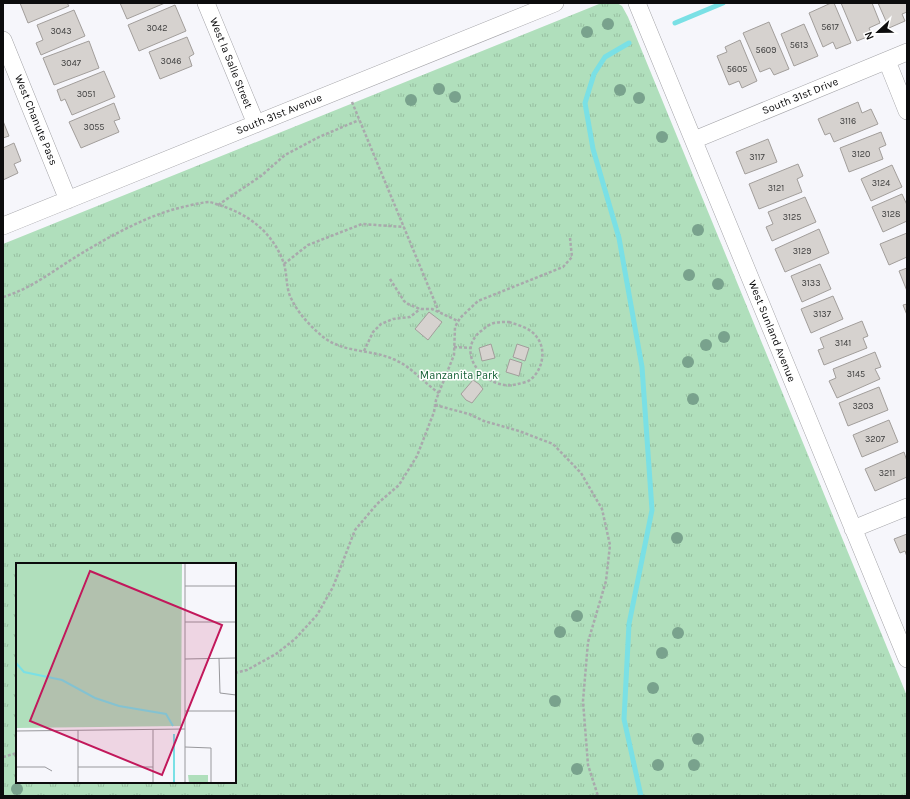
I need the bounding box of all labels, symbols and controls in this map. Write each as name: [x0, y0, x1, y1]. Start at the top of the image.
north arrow: [858, 12, 898, 52]
street label: West la Salle Street: [207, 16, 255, 110]
house number: 5617: [821, 22, 839, 32]
house number: 3042: [147, 23, 167, 33]
house number: 3043: [51, 26, 72, 36]
text: N: [862, 29, 877, 42]
house number: 5613: [790, 40, 808, 50]
house number: 5609: [756, 45, 776, 55]
house number: 3046: [161, 56, 181, 66]
house number: 3047: [61, 58, 82, 68]
house number: 5605: [727, 64, 747, 74]
street label: West Chanute Pass: [12, 73, 60, 167]
street label: South 31st Drive: [760, 75, 840, 117]
house number: 3051: [77, 89, 95, 99]
street label: South 31st Avenue: [234, 91, 324, 137]
house number: 3116: [840, 116, 856, 126]
house number: 3055: [84, 122, 104, 132]
house number: 3120: [852, 149, 870, 159]
house number: 3117: [749, 152, 766, 162]
house number: 3124: [872, 178, 890, 188]
house number: 3121: [768, 183, 784, 193]
house number: 3128: [881, 209, 901, 219]
house number: 3125: [783, 212, 801, 222]
house number: 3129: [793, 246, 811, 256]
street label: West Sunland Avenue: [746, 278, 799, 384]
house number: 3133: [802, 278, 820, 288]
house number: 3137: [813, 309, 832, 319]
house number: 3141: [835, 338, 851, 348]
park label: Manzanita Park: [420, 369, 498, 382]
house number: 3145: [847, 369, 865, 379]
house number: 3203: [852, 401, 874, 411]
house number: 3207: [865, 434, 886, 444]
house number: 3211: [879, 468, 895, 478]
inset map: [16, 563, 236, 783]

